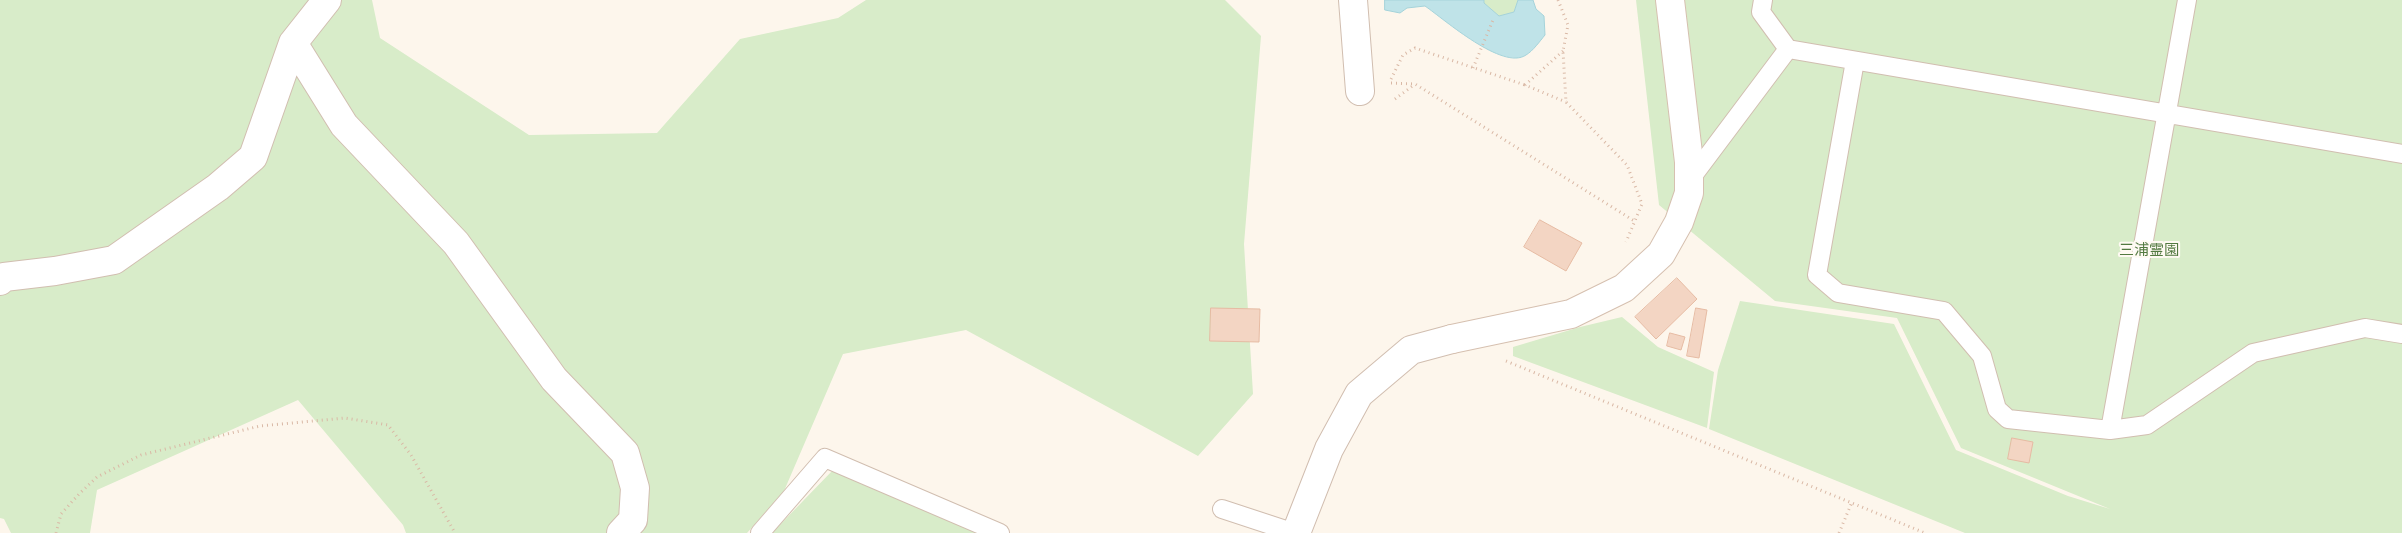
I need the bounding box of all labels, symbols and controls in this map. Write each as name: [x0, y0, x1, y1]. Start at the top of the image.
park label: 三浦霊園: [2119, 243, 2179, 261]

